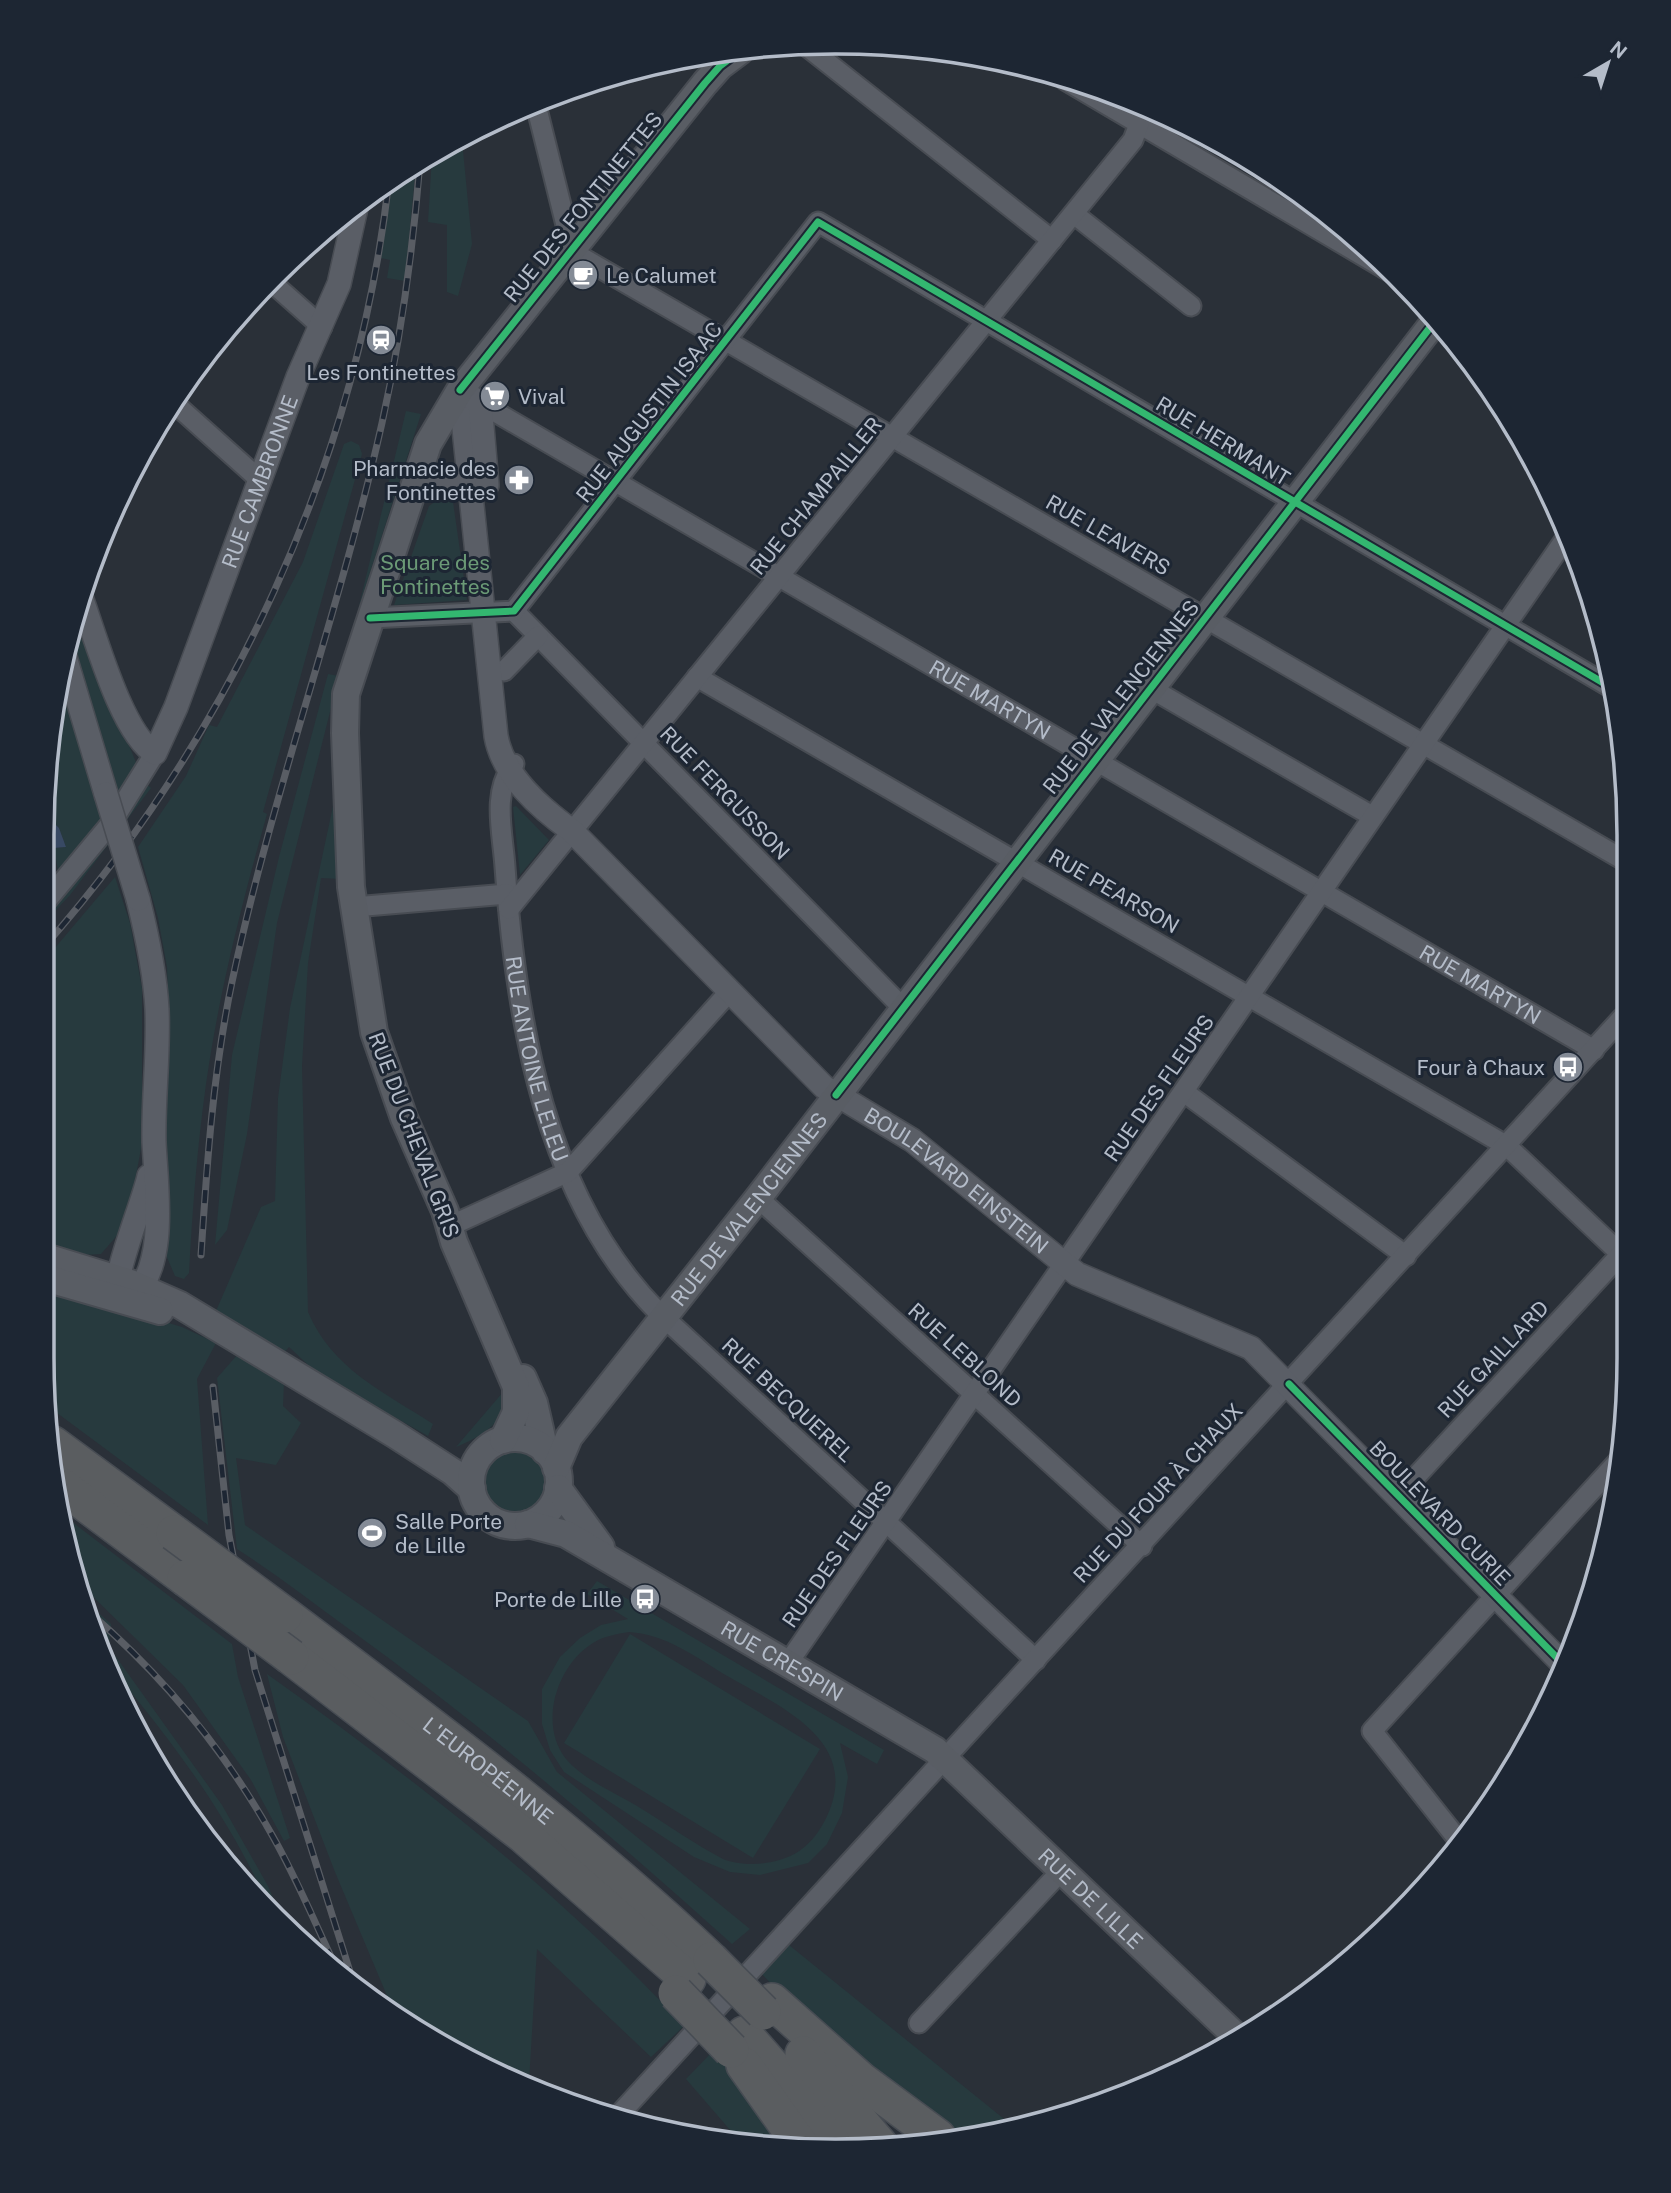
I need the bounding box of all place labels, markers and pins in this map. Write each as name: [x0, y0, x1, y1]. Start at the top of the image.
cafe icon: Le Calumet: [566, 258, 600, 292]
place label: Le Calumet: [606, 263, 717, 288]
station icon: Les Fontinettes: [364, 323, 398, 357]
place label: Les Fontinettes: [306, 360, 456, 385]
supermarket icon: Vival: [478, 379, 512, 413]
place label: Vival: [518, 384, 566, 409]
place label: Pharmacie des Fontinettes: [353, 456, 496, 505]
pharmacy icon: Pharmacie des Fontinettes: [502, 463, 536, 497]
bus stop icon: Four à Chaux: [1551, 1050, 1585, 1084]
place label: Four à Chaux: [1416, 1055, 1545, 1080]
place label: Salle Porte de Lille: [395, 1509, 502, 1558]
sports icon: Salle Porte de Lille: [355, 1516, 389, 1550]
bus stop icon: Porte de Lille: [628, 1582, 662, 1616]
place label: Porte de Lille: [494, 1587, 622, 1612]

